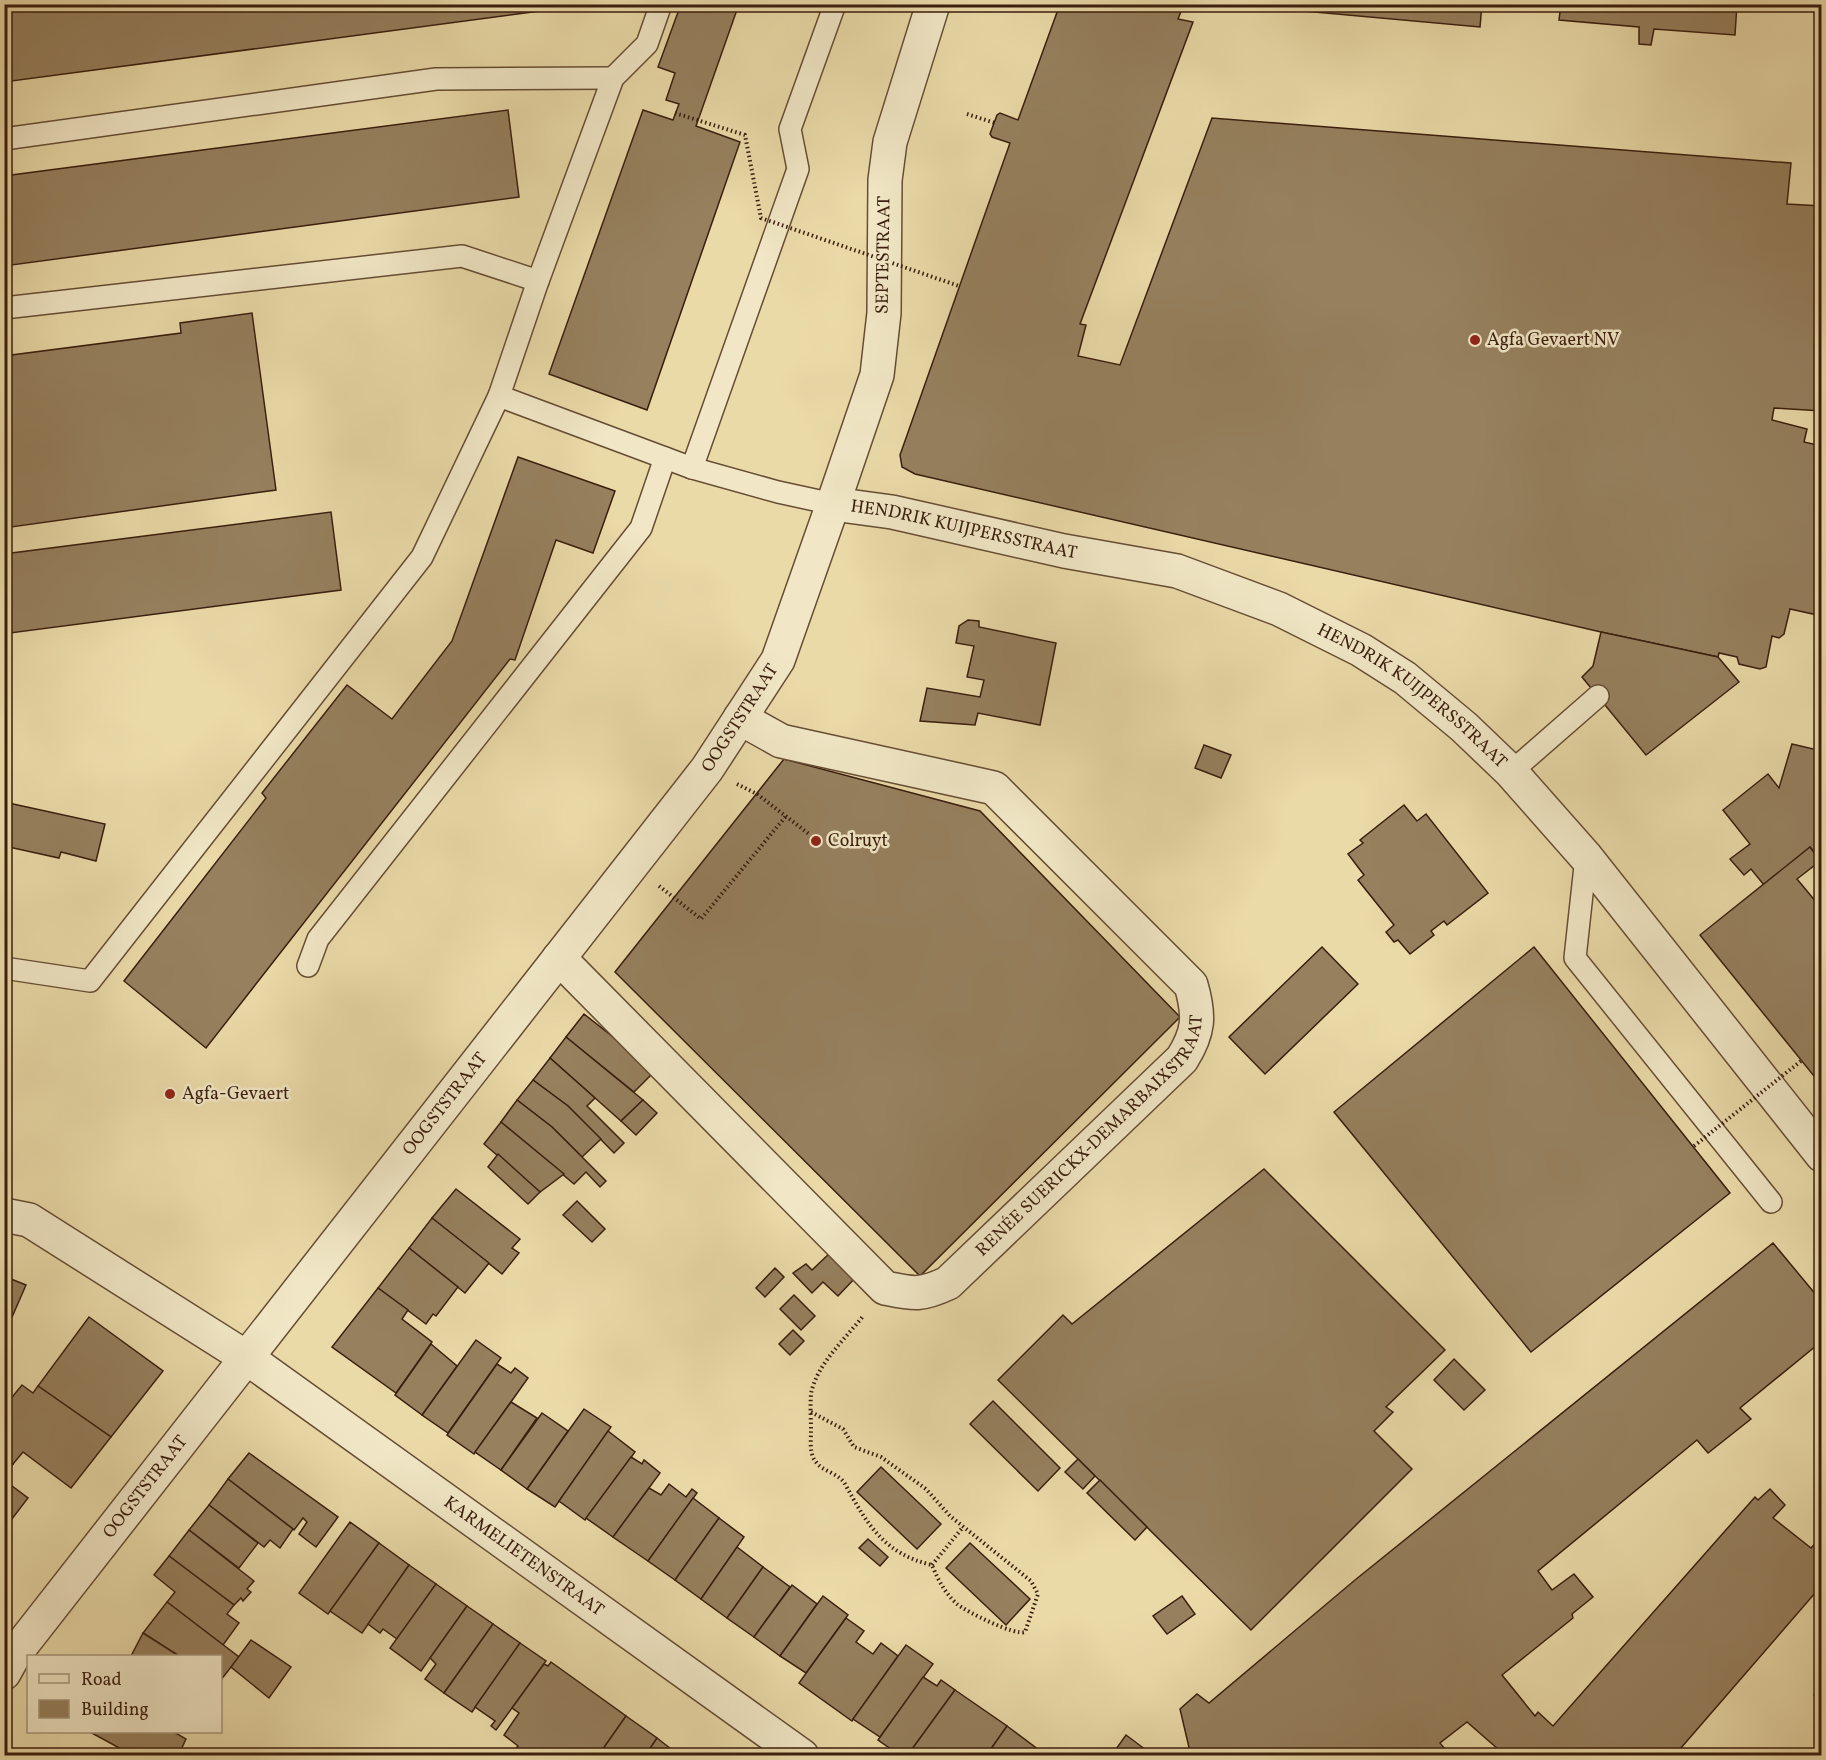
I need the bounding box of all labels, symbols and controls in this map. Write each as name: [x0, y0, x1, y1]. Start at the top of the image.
street label: SEPTESTRAAT: [870, 195, 898, 314]
place label: Agfa Gevaert NV: [1487, 328, 1619, 353]
marker: Agfa Gevaert NV: [1468, 333, 1482, 347]
street label: HENDRIK KUIJPERSSTRAAT: [849, 494, 1080, 566]
street label: HENDRIK KUIJPERSSTRAAT: [1313, 618, 1513, 774]
street label: OOGSTSTRAAT: [696, 659, 785, 777]
place label: Colruyt: [828, 829, 888, 854]
marker: Colruyt: [809, 834, 823, 848]
street label: RENÉE SUERICKX-DEMARBAIXSTRAAT: [970, 1014, 1209, 1262]
street label: OOGSTSTRAAT: [397, 1047, 493, 1161]
place label: Agfa-Gevaert: [182, 1082, 289, 1107]
marker: Agfa-Gevaert: [163, 1087, 177, 1101]
street label: OOGSTSTRAAT: [97, 1430, 194, 1544]
street label: KARMELIETENSTRAAT: [438, 1490, 609, 1623]
legend: [27, 1655, 222, 1733]
text: Road: [81, 1668, 122, 1693]
text: Building: [81, 1698, 149, 1723]

